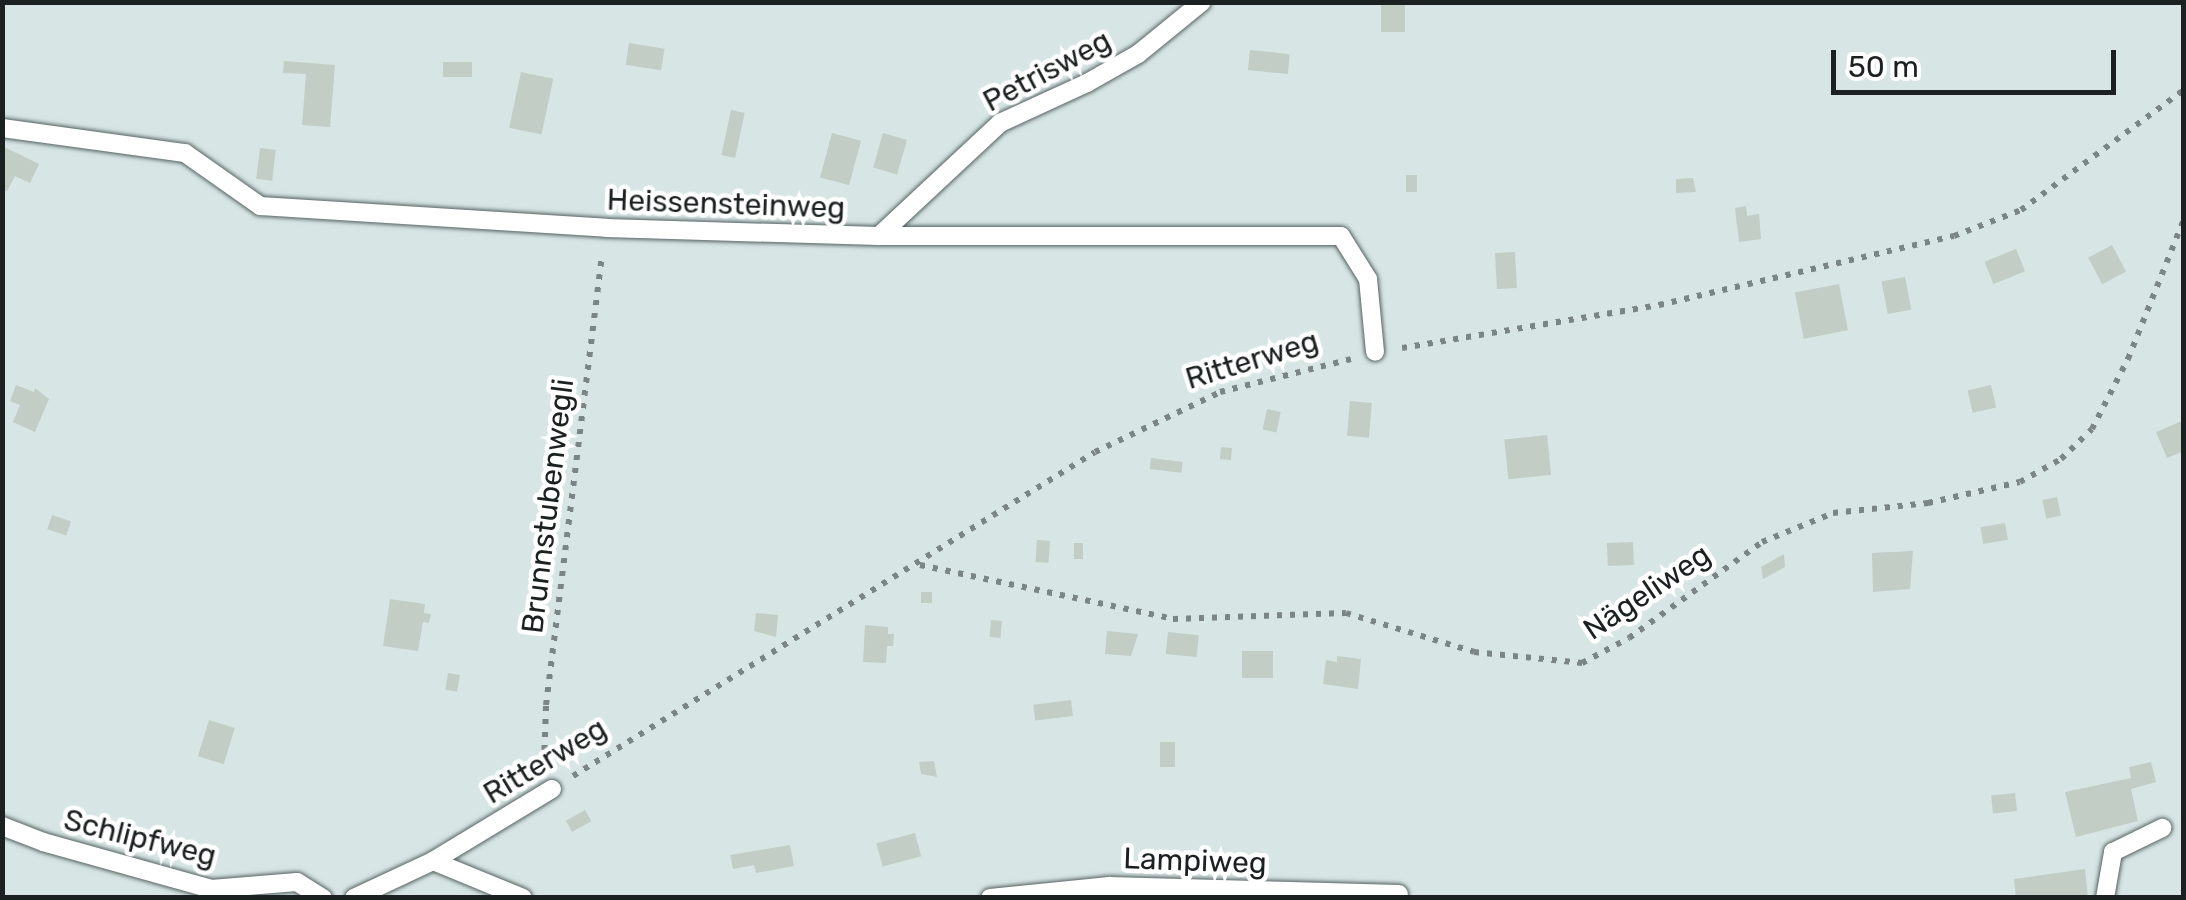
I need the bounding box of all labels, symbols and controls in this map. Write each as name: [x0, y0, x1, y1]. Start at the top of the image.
street label: Petrisweg: [977, 22, 1117, 120]
scale bar: [1836, 30, 2121, 92]
text: 50 m: [1848, 49, 1919, 85]
street label: Heissensteinweg: [606, 182, 846, 226]
street label: Ritterweg: [1181, 323, 1323, 397]
street label: Brunnstubenwegli: [515, 377, 581, 635]
street label: Nägeliweg: [1577, 537, 1717, 647]
street label: Ritterweg: [477, 710, 613, 812]
street label: Schlipfweg: [60, 802, 220, 874]
street label: Lampiweg: [1123, 841, 1267, 881]

